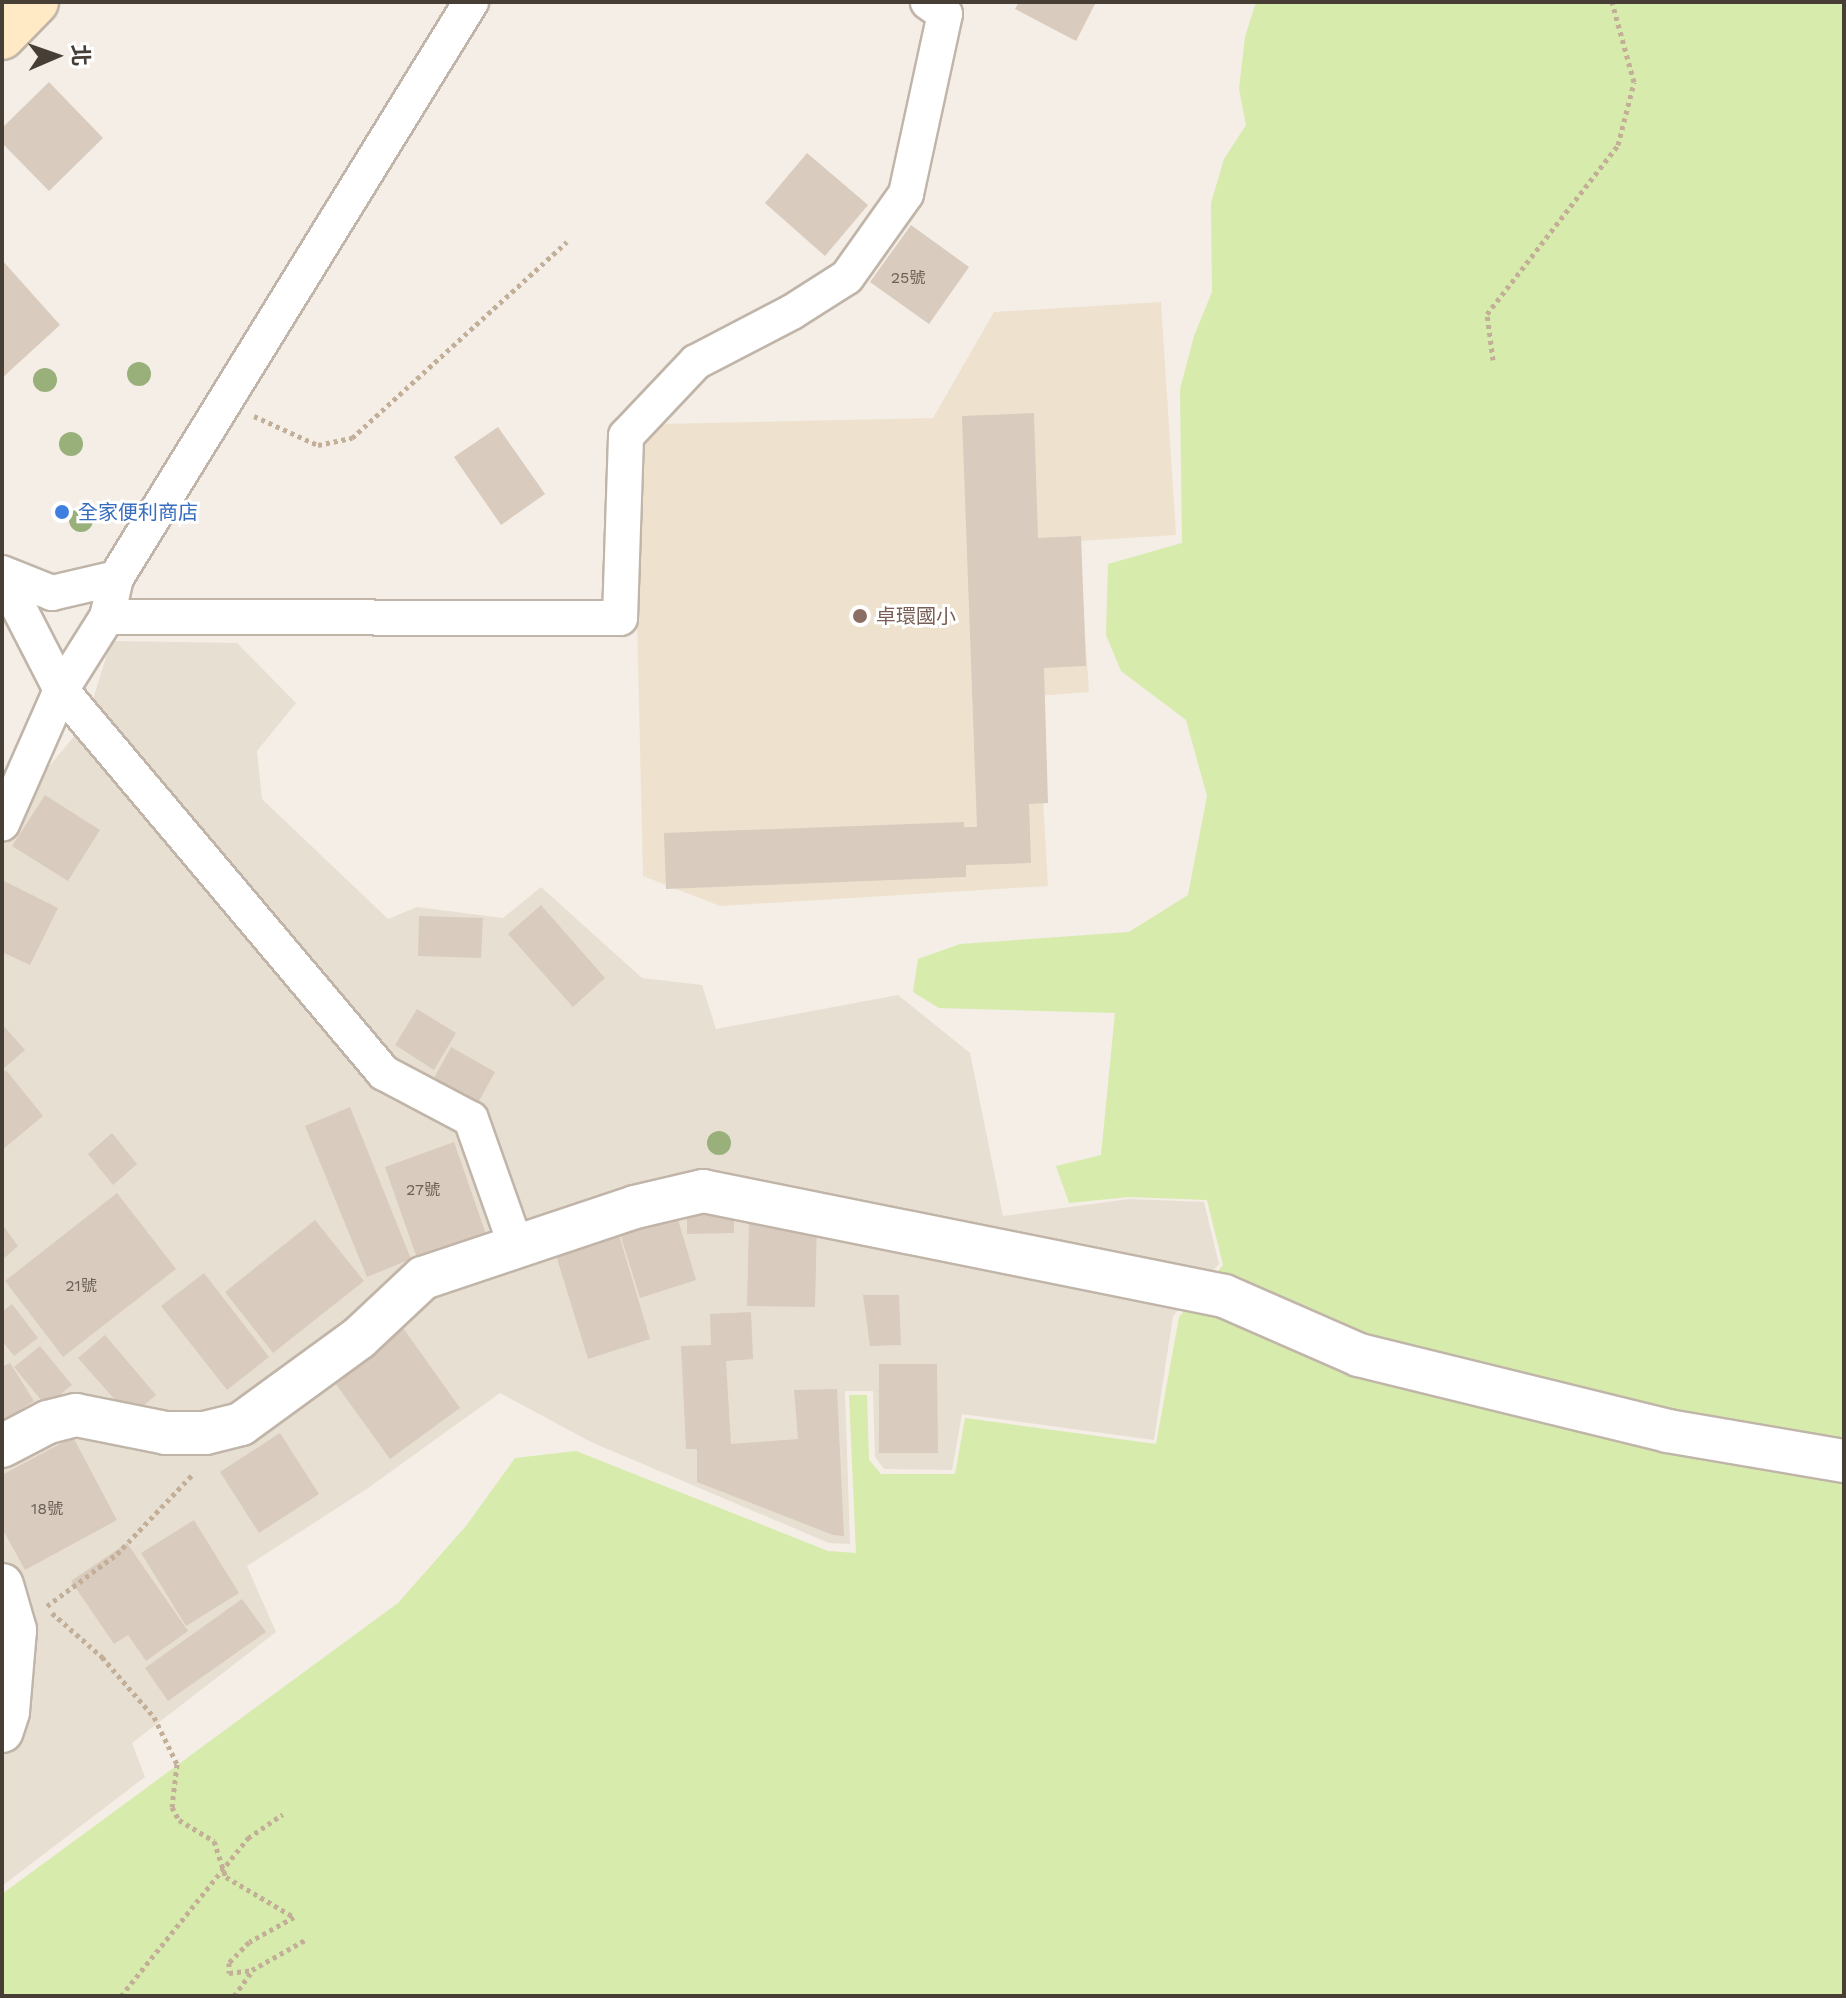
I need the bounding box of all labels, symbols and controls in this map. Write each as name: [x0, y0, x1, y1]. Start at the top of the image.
north arrow: [16, 16, 96, 96]
text: 北: [68, 44, 93, 67]
house number: 25號: [891, 268, 925, 288]
place label: 全家便利商店: [78, 500, 198, 524]
marker: 全家便利商店: [53, 503, 71, 521]
place label: 卓環國小: [876, 604, 956, 628]
marker: 卓環國小: [851, 607, 869, 625]
house number: 27號: [406, 1180, 440, 1200]
house number: 21號: [65, 1276, 97, 1296]
house number: 18號: [31, 1499, 63, 1519]

